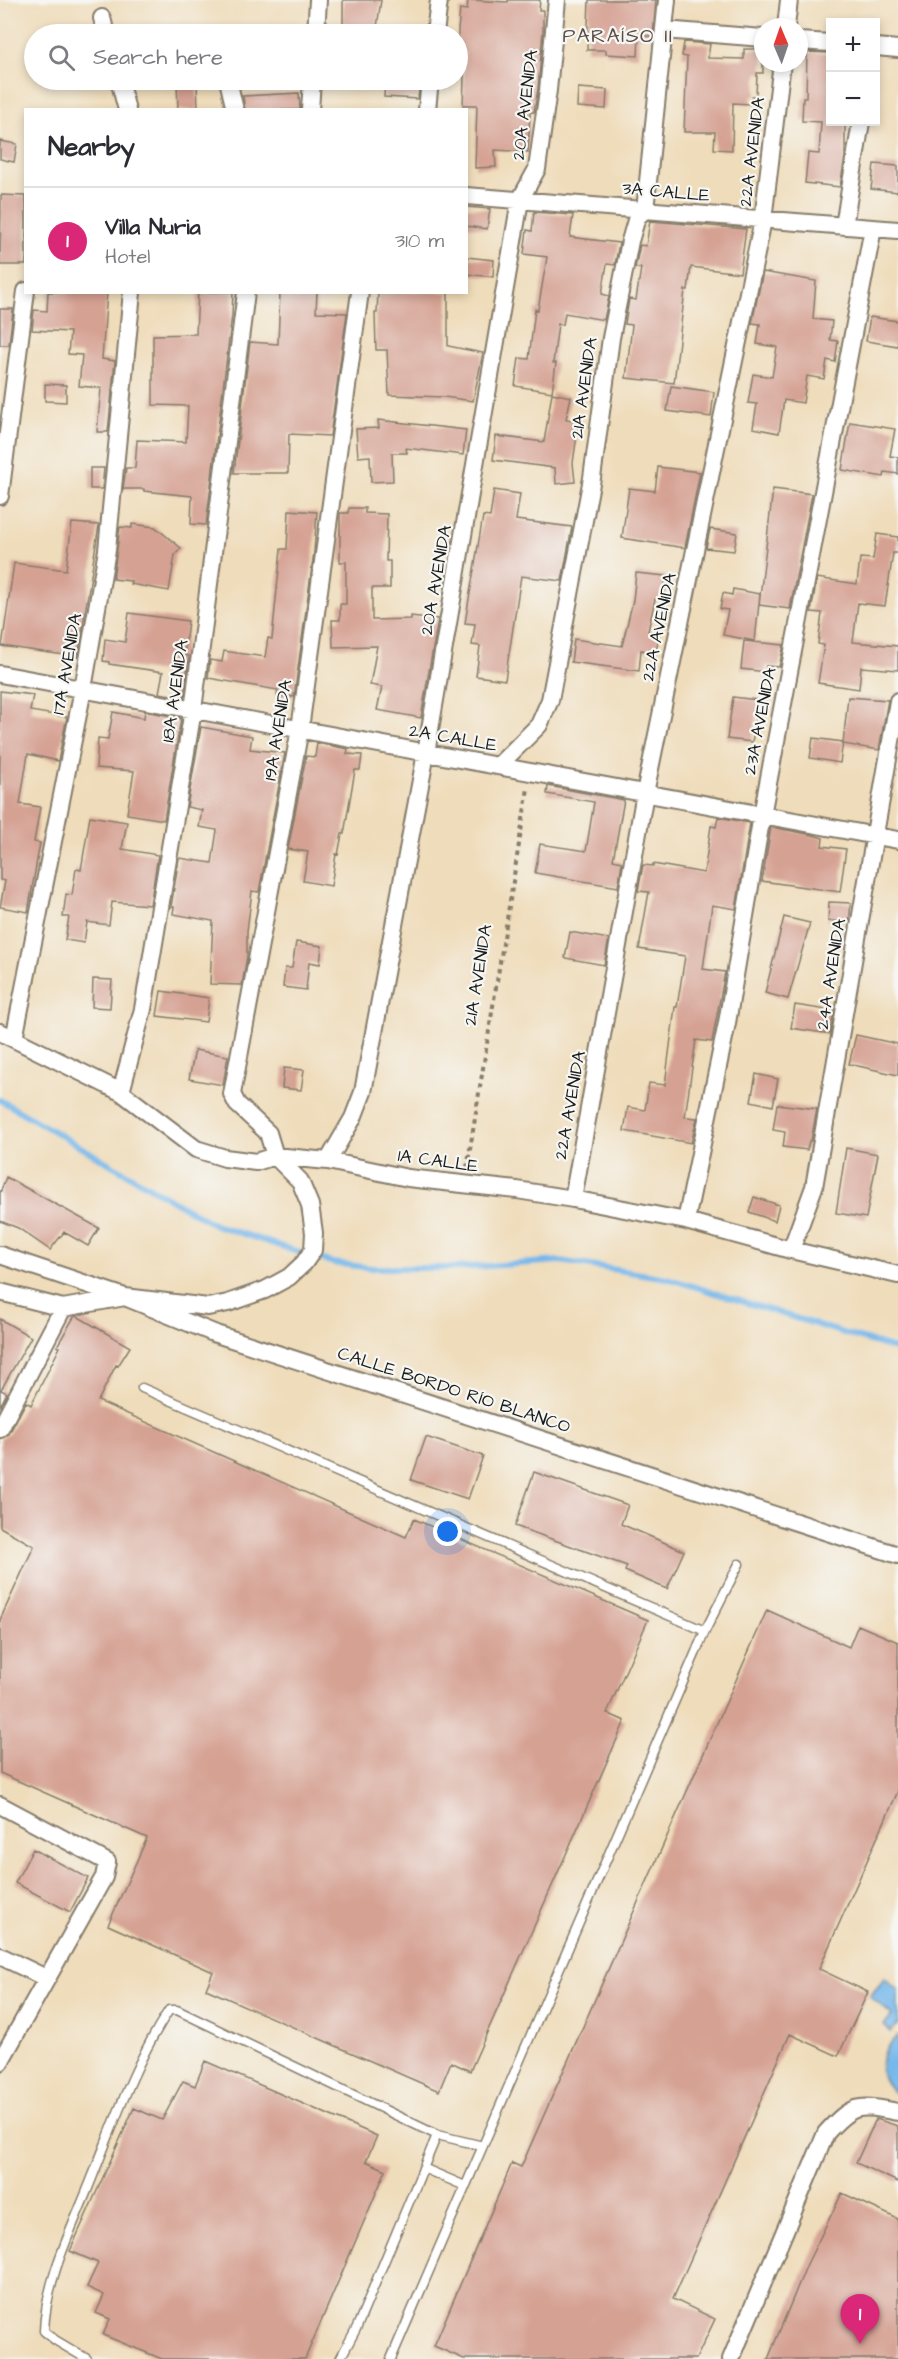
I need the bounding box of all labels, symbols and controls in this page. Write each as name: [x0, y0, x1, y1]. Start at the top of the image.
north arrow: [754, 18, 808, 72]
map controls: [826, 18, 880, 126]
button: +: [826, 18, 880, 72]
district label: PARAÍSO II: [563, 22, 673, 50]
search box: [24, 24, 468, 90]
icon: search: [45, 41, 78, 74]
text: Search here: [93, 42, 223, 73]
street label: 20A AVENIDA: [506, 48, 544, 162]
button: −: [826, 72, 880, 126]
street label: 22A AVENIDA: [733, 95, 771, 208]
text: Nearby: [48, 129, 135, 165]
street label: 3A CALLE: [621, 176, 711, 208]
text: Villa Nuria: [105, 212, 201, 243]
text: 1: [66, 227, 69, 255]
text: 310 m: [395, 227, 444, 255]
text: Hotel: [105, 243, 150, 271]
street label: 21A AVENIDA: [565, 335, 604, 440]
street label: 20A AVENIDA: [414, 523, 458, 637]
street label: 22A AVENIDA: [635, 570, 683, 683]
street label: 17A AVENIDA: [46, 611, 88, 717]
street label: 18A AVENIDA: [155, 638, 195, 744]
street label: 23A AVENIDA: [737, 665, 783, 777]
street label: 19A AVENIDA: [258, 677, 298, 782]
street label: 2A CALLE: [407, 718, 499, 758]
street label: 24A AVENIDA: [810, 916, 852, 1031]
street label: 21A AVENIDA: [458, 922, 498, 1027]
street label: 22A AVENIDA: [548, 1048, 592, 1161]
street label: 1A CALLE: [396, 1143, 480, 1179]
street label: CALLE BORDO RÍO BLANCO: [334, 1341, 574, 1439]
your location: [433, 1517, 462, 1546]
pin: 1: [840, 2294, 880, 2344]

